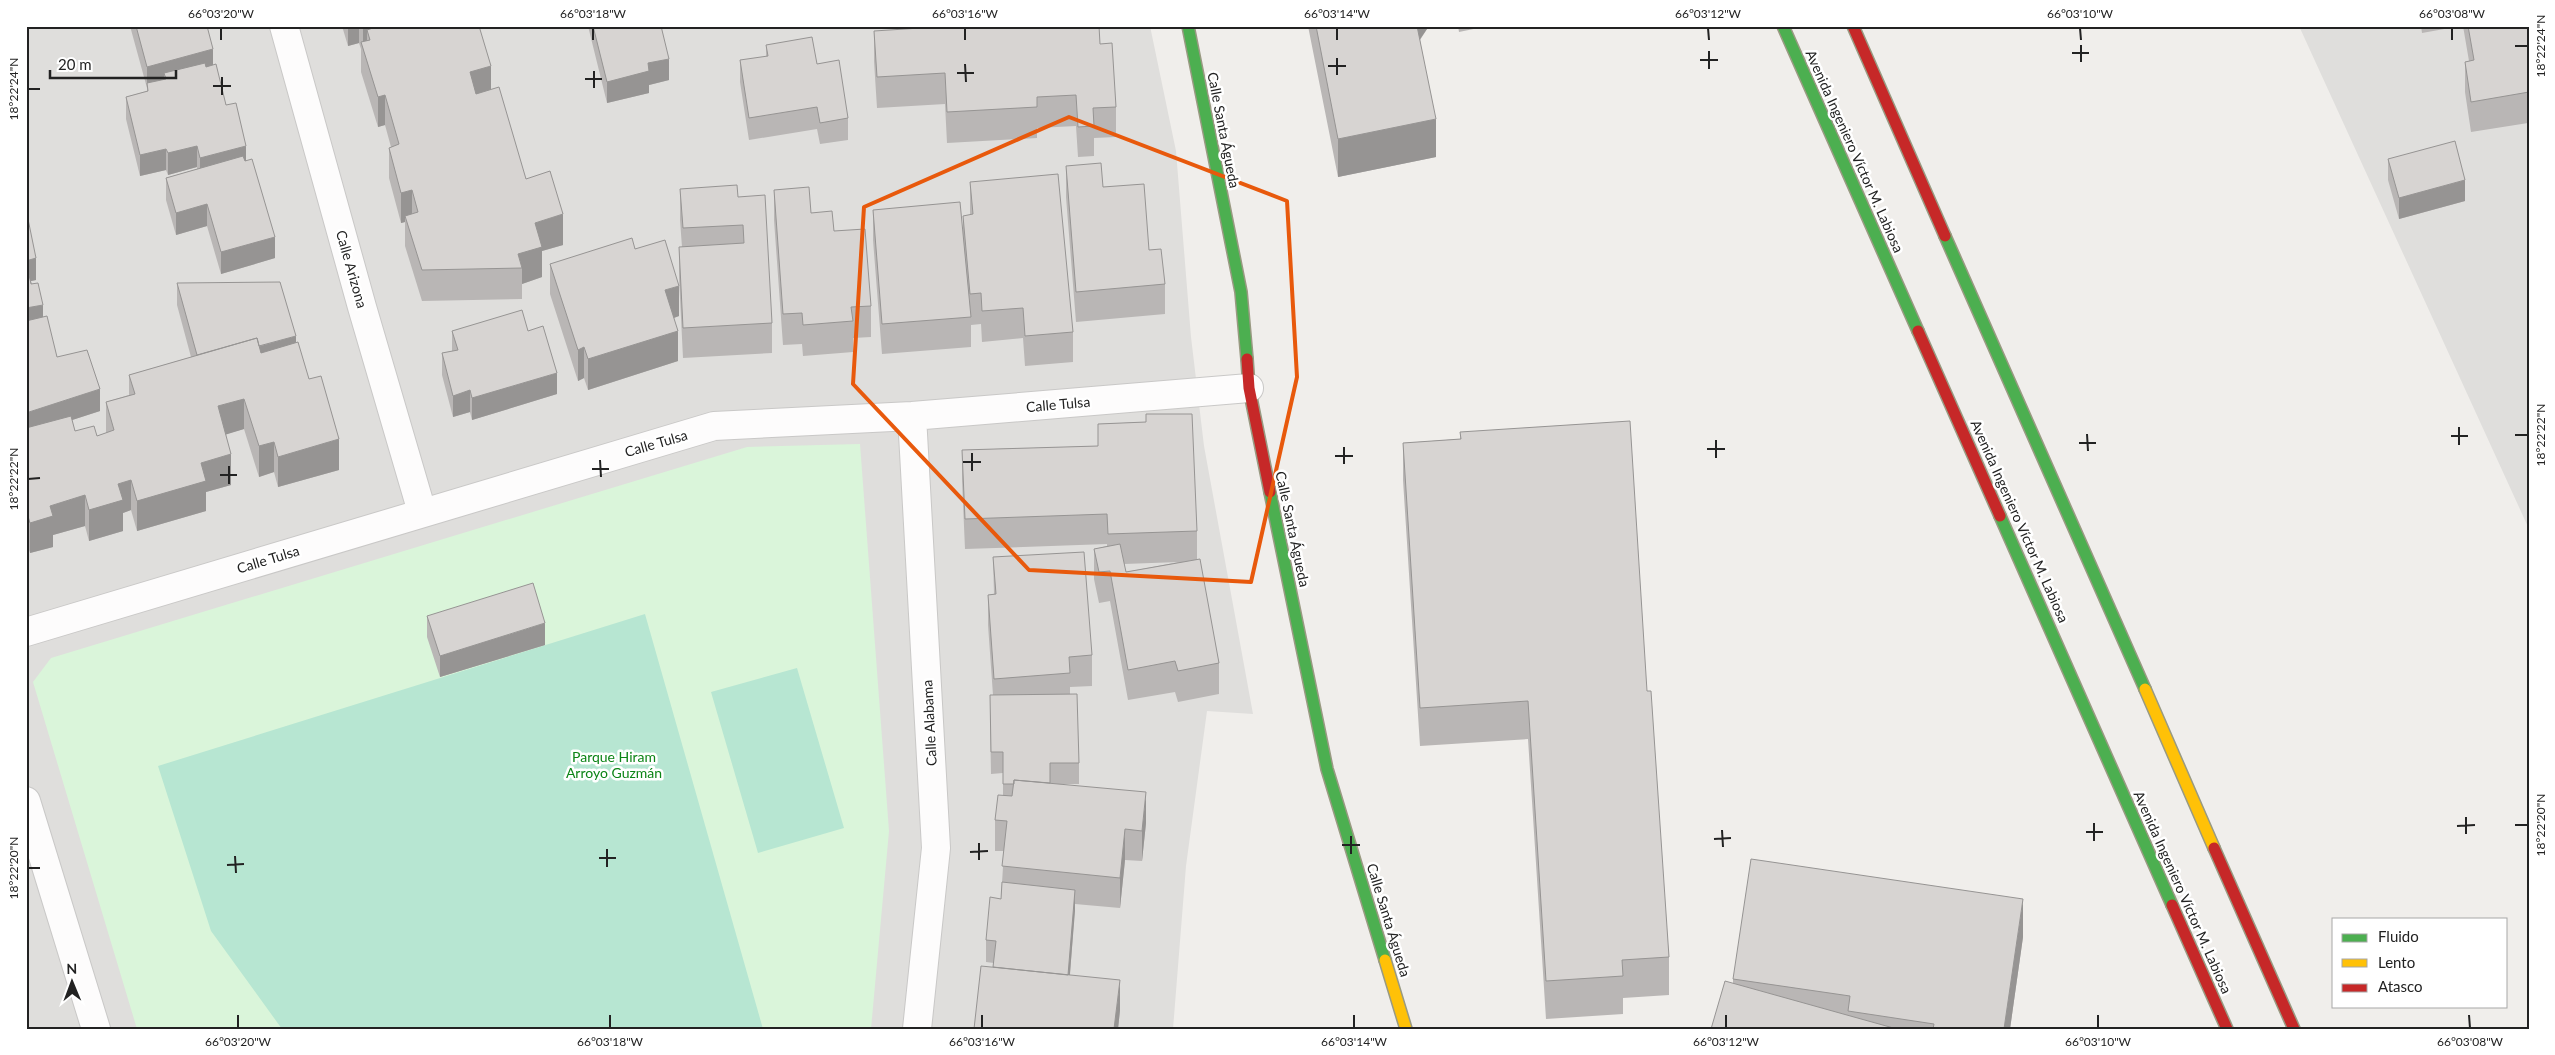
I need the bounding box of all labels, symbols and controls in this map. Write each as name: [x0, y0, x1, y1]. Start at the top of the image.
text: 66°03'20"W: [188, 6, 255, 21]
text: 66°03'18"W: [560, 6, 627, 21]
text: 66°03'16"W: [932, 6, 999, 21]
text: 66°03'14"W: [1304, 6, 1371, 21]
text: 66°03'12"W: [1675, 6, 1742, 21]
text: 66°03'10"W: [2047, 6, 2114, 21]
text: 66°03'08"W: [2419, 6, 2486, 21]
text: 18°22'24"N: [2533, 15, 2548, 77]
street label: Avenida Ingeniero Víctor M. Labiosa: [1802, 47, 1908, 255]
scale bar: [50, 48, 176, 80]
text: 20 m: [58, 55, 92, 73]
text: 18°22'24"N: [6, 58, 21, 120]
street label: Calle Santa Águeda: [1204, 71, 1244, 190]
street label: Calle Arizona: [333, 228, 371, 310]
street label: Calle Tulsa: [1025, 393, 1091, 415]
text: 18°22'22"N: [2533, 404, 2548, 466]
street label: Avenida Ingeniero Víctor M. Labiosa: [1967, 417, 2073, 625]
street label: Calle Tulsa: [623, 426, 689, 460]
text: 18°22'22"N: [6, 448, 21, 510]
street label: Calle Santa Águeda: [1272, 470, 1314, 588]
street label: Calle Tulsa: [235, 541, 301, 577]
street label: Calle Alabama: [918, 679, 940, 767]
park label: Parque Hiram Arroyo Guzmán: [566, 748, 662, 781]
street label: Avenida Ingeniero Víctor M. Labiosa: [2130, 788, 2236, 996]
text: 18°22'20"N: [2533, 794, 2548, 856]
text: 18°22'20"N: [6, 837, 21, 899]
street label: Calle Santa Águeda: [1364, 861, 1414, 979]
legend: [2332, 918, 2508, 1008]
text: Fluido: [2378, 927, 2419, 945]
text: Lento: [2378, 953, 2415, 971]
north arrow: [48, 958, 98, 1008]
text: N: [66, 960, 77, 977]
text: Atasco: [2378, 977, 2423, 995]
text: 66°03'20"W: [205, 1034, 272, 1049]
text: 66°03'18"W: [577, 1034, 644, 1049]
text: 66°03'16"W: [949, 1034, 1016, 1049]
text: 66°03'14"W: [1321, 1034, 1388, 1049]
text: 66°03'12"W: [1693, 1034, 1760, 1049]
text: 66°03'10"W: [2065, 1034, 2132, 1049]
text: 66°03'08"W: [2437, 1034, 2504, 1049]

